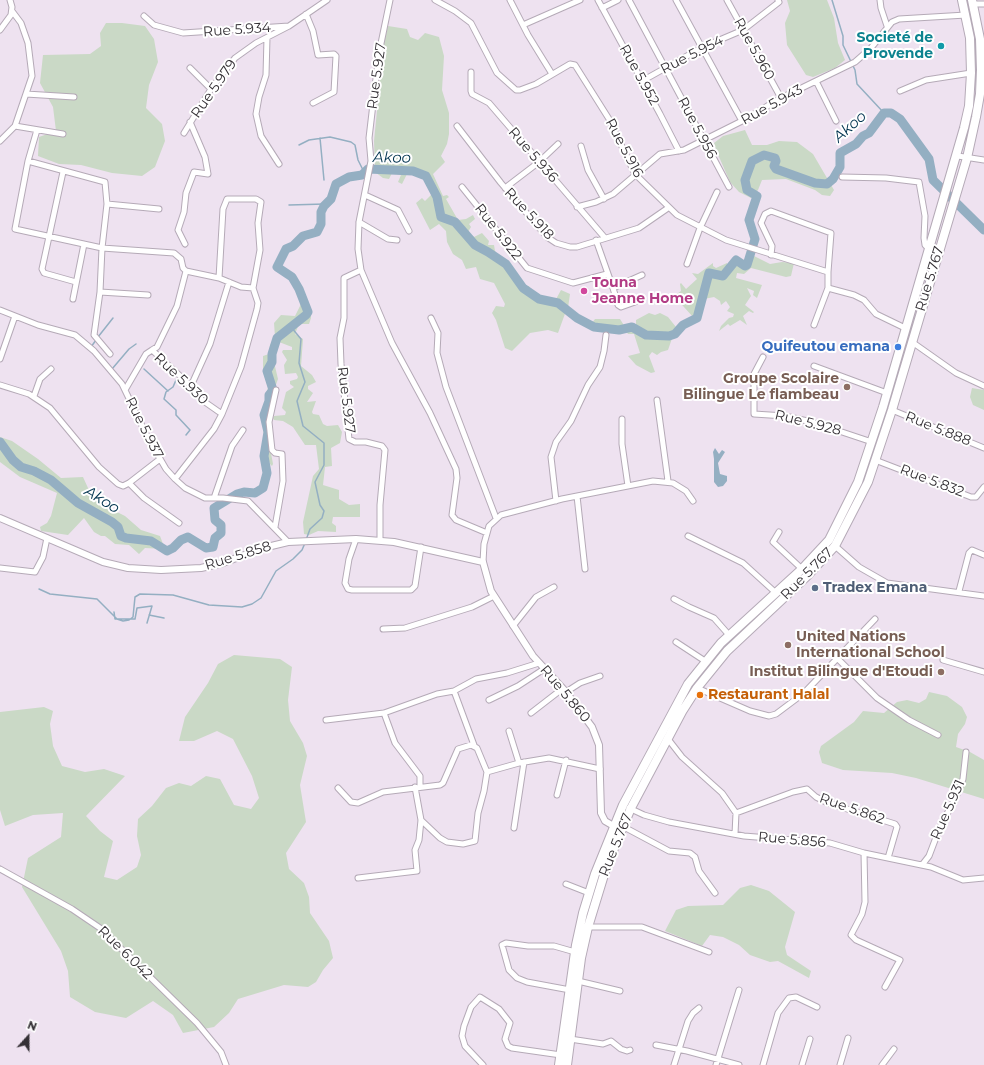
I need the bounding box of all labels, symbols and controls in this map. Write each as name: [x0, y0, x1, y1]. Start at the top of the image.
street label: Rue 5.960: [730, 15, 778, 83]
street label: Rue 5.934: [202, 19, 272, 41]
place label: Societé de Provende: [856, 30, 933, 62]
street label: Rue 5.954: [658, 32, 726, 78]
marker: Societé de Provende: [936, 41, 946, 51]
street label: Rue 5.927: [364, 42, 390, 110]
street label: Rue 5.952: [615, 42, 663, 108]
street label: Rue 5.979: [188, 56, 240, 122]
street label: Rue 5.943: [738, 81, 806, 129]
street label: Rue 5.956: [674, 94, 720, 162]
water label: Akoo: [830, 108, 870, 146]
street label: Rue 5.916: [601, 116, 647, 180]
street label: Rue 5.936: [505, 124, 561, 186]
water label: Akoo: [373, 149, 411, 167]
street label: Rue 5.918: [501, 184, 557, 244]
street label: Rue 5.922: [471, 200, 525, 264]
street label: Rue 5.767: [912, 245, 948, 313]
place label: Touna Jeanne Home: [592, 275, 693, 308]
marker: Touna Jeanne Home: [579, 286, 589, 296]
place label: Quifeutou emana: [762, 339, 890, 355]
marker: Quifeutou emana: [893, 342, 903, 352]
street label: Rue 5.930: [150, 350, 212, 408]
street label: Rue 5.927: [334, 366, 358, 434]
place label: Groupe Scolaire Bilingue Le flambeau: [683, 371, 839, 404]
marker: Groupe Scolaire Bilingue Le flambeau: [842, 382, 852, 392]
street label: Rue 5.937: [121, 394, 167, 462]
street label: Rue 5.928: [773, 407, 843, 439]
street label: Rue 5.888: [903, 408, 973, 450]
street label: Rue 5.832: [898, 461, 966, 501]
water label: Akoo: [81, 482, 123, 518]
street label: Rue 5.858: [203, 538, 273, 574]
street label: Rue 5.767: [777, 544, 837, 604]
place label: Tradex Emana: [823, 580, 927, 596]
marker: Tradex Emana: [810, 583, 820, 593]
place label: United Nations International School: [796, 629, 945, 662]
marker: United Nations International School: [783, 640, 793, 650]
street label: Rue 5.860: [536, 662, 594, 726]
place label: Institut Bilingue d'Etoudi: [749, 664, 933, 680]
marker: Institut Bilingue d'Etoudi: [936, 667, 946, 677]
place label: Restaurant Halal: [708, 687, 830, 703]
marker: Restaurant Halal: [695, 690, 705, 700]
street label: Rue 5.931: [927, 777, 969, 843]
street label: Rue 5.862: [817, 790, 887, 828]
street label: Rue 5.767: [596, 811, 636, 879]
street label: Rue 5.856: [757, 829, 827, 851]
street label: Rue 6.042: [94, 923, 156, 983]
north arrow: [8, 1017, 48, 1057]
text: N: [26, 1018, 39, 1034]

